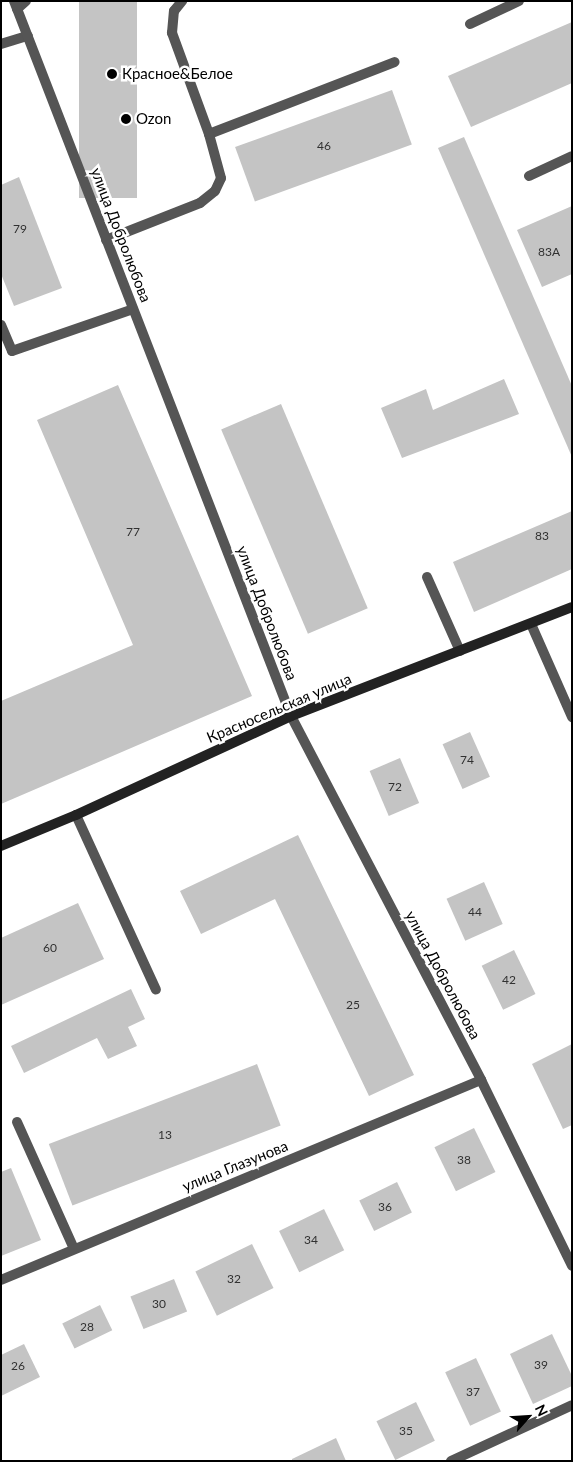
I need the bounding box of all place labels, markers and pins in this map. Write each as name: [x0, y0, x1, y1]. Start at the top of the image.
place label: Красное&Белое: [122, 65, 233, 83]
marker: Красное&Белое: [106, 68, 118, 80]
place label: Ozon: [136, 110, 171, 128]
marker: Ozon: [120, 113, 132, 125]

